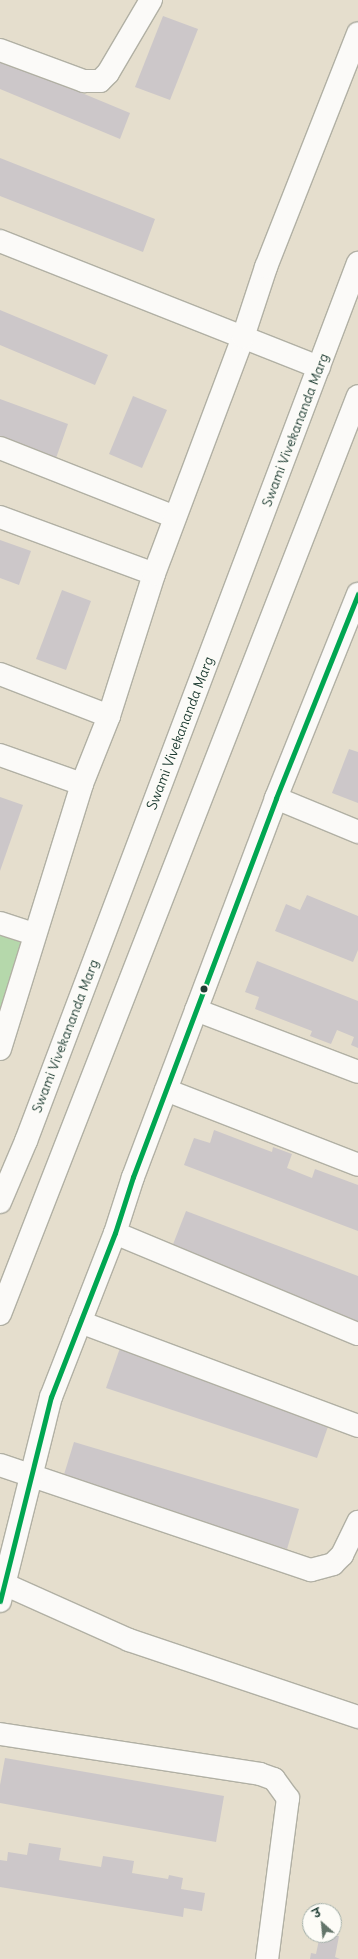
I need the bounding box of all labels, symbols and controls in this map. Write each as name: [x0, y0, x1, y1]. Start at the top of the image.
street label: Swami Vivekananda Marg: [258, 351, 332, 509]
street label: Swami Vivekananda Marg: [143, 654, 217, 812]
street label: Swami Vivekananda Marg: [28, 957, 102, 1115]
unlabelled marker: [199, 984, 209, 994]
north arrow: [302, 1903, 342, 1943]
text: उ: [311, 1905, 323, 1921]

